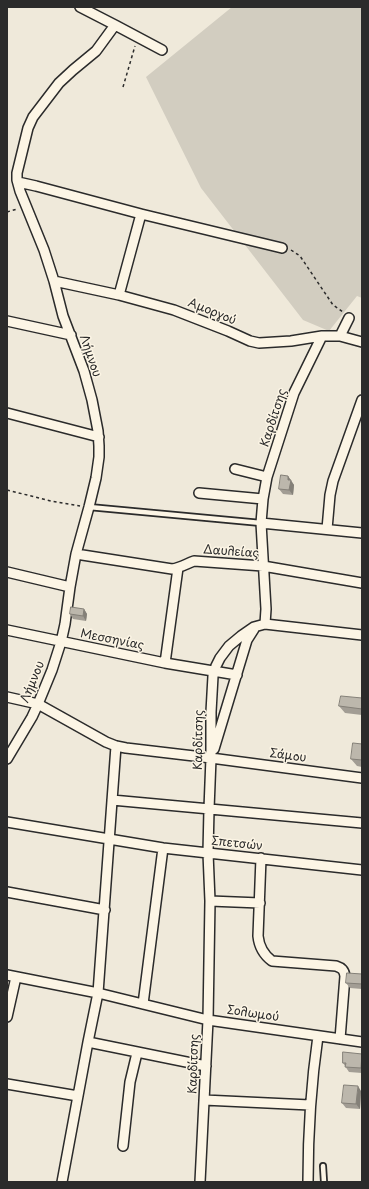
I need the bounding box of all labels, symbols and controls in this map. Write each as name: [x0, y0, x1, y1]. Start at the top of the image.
street label: Αμοργού: [186, 296, 238, 328]
street label: Λήμνου: [76, 333, 104, 379]
street label: Καρδίτσης: [258, 387, 290, 449]
street label: Δαυλείας: [203, 543, 259, 561]
street label: Μεσσηνίας: [79, 627, 145, 653]
street label: Λήμνου: [18, 659, 48, 705]
street label: Καρδίτσης: [191, 710, 207, 770]
street label: Σάμου: [269, 746, 307, 766]
street label: Σπετσών: [211, 834, 263, 854]
street label: Σολωμού: [226, 1003, 280, 1025]
street label: Καρδίτσης: [186, 1034, 202, 1094]

